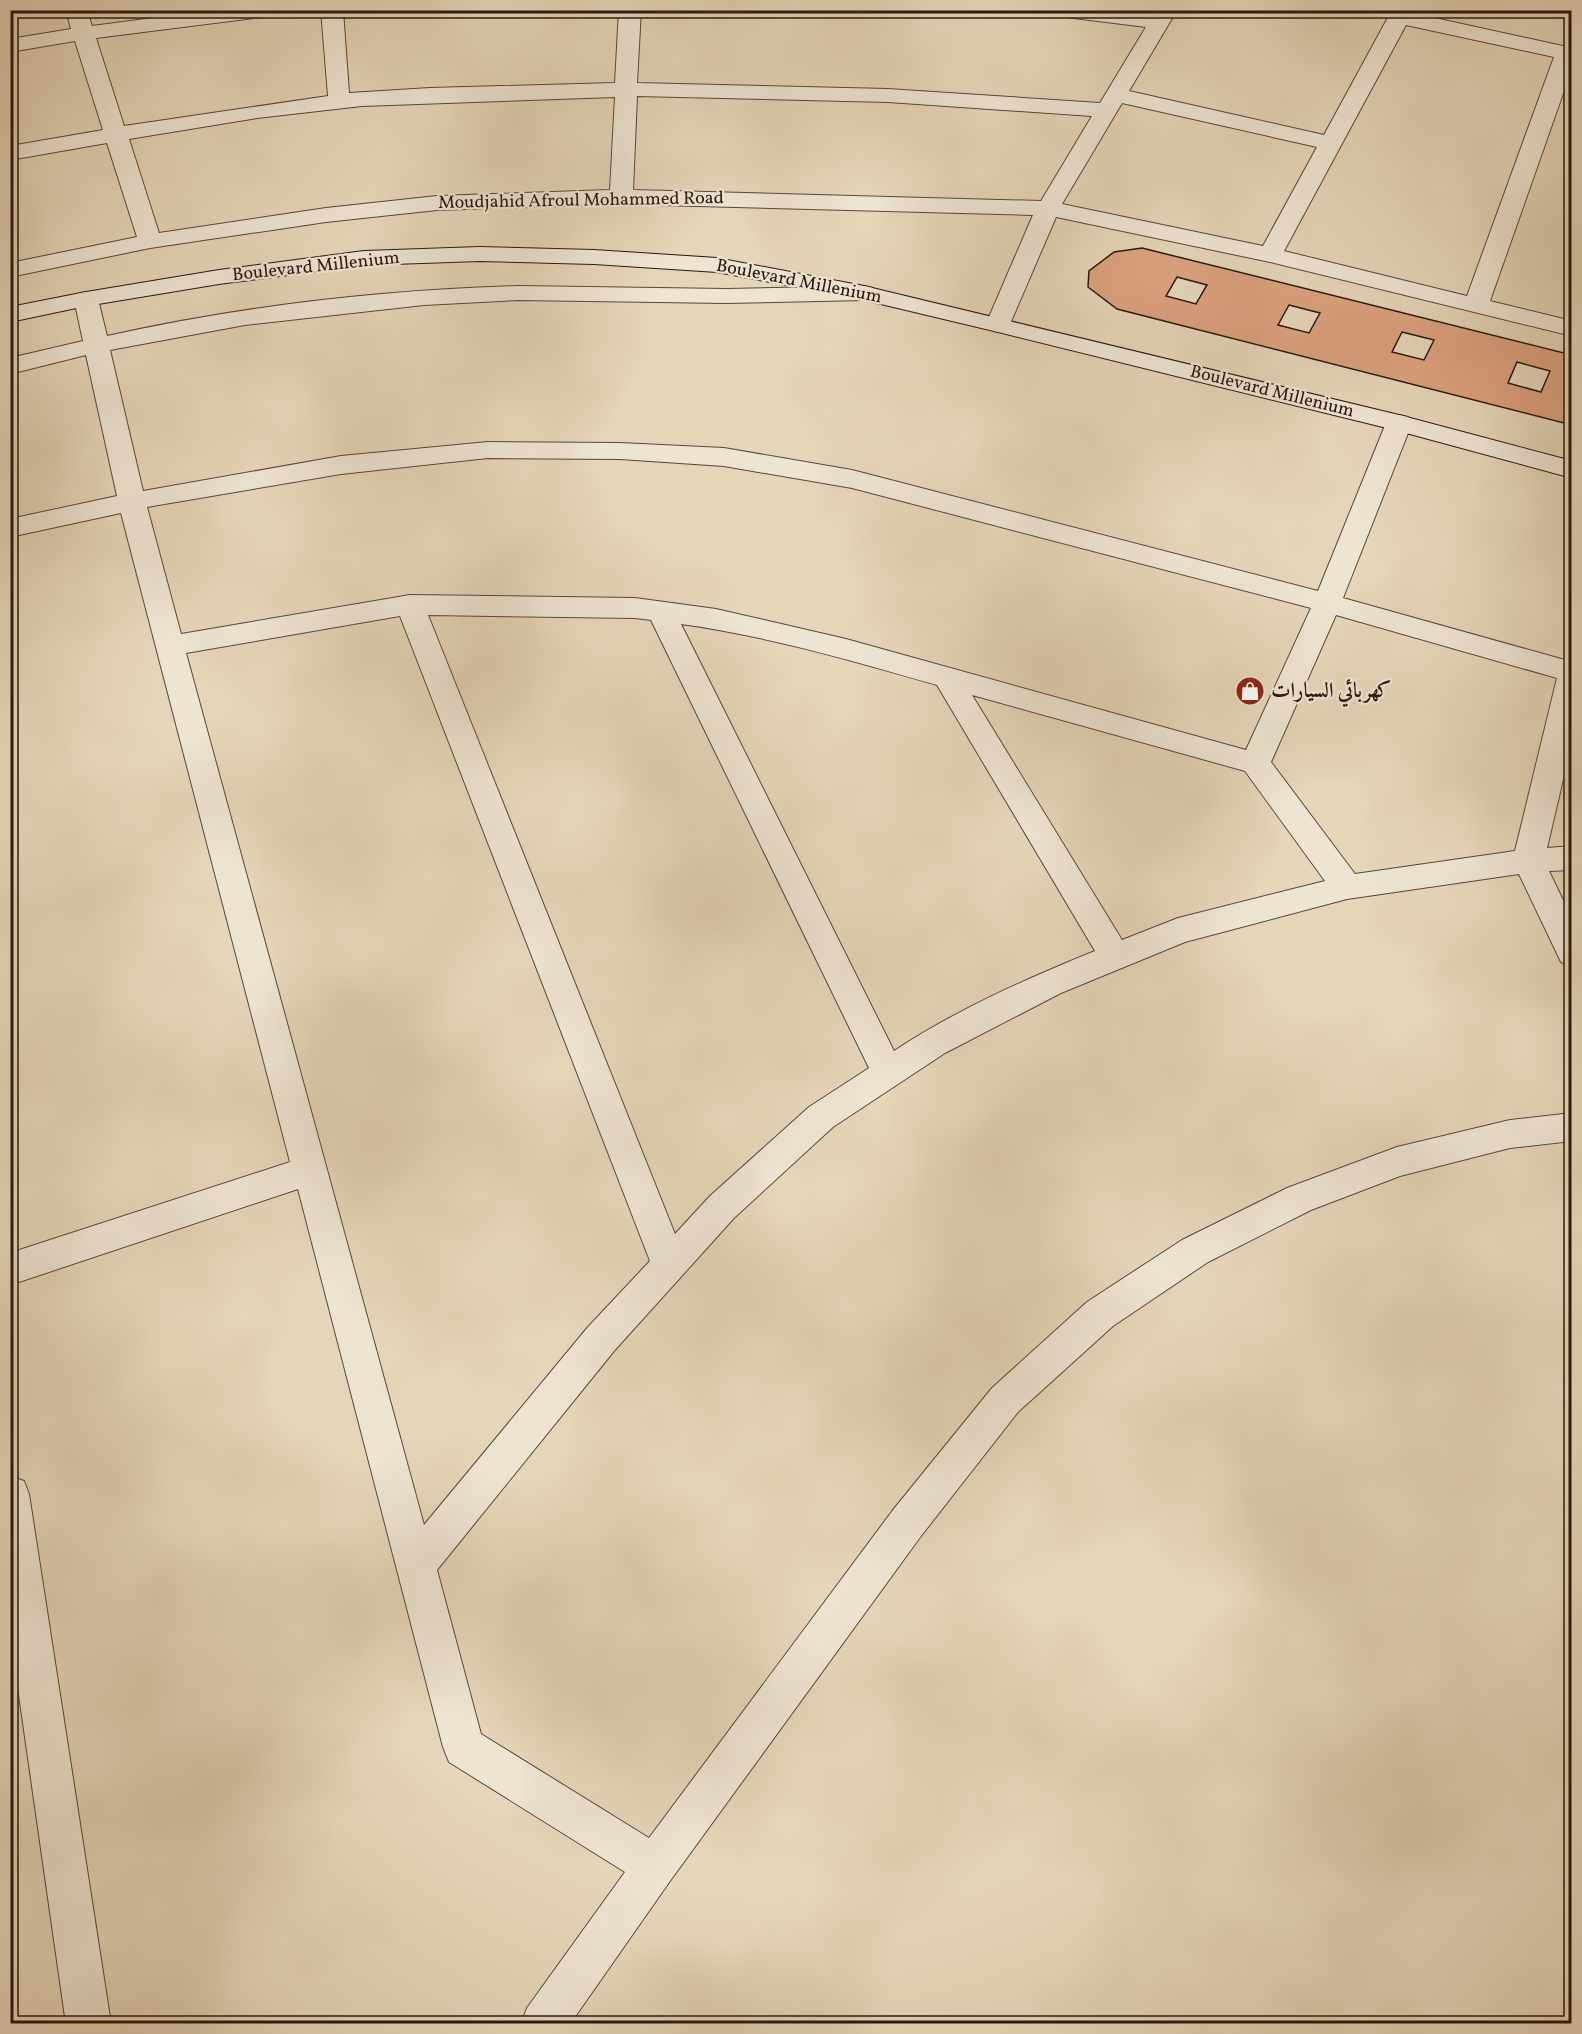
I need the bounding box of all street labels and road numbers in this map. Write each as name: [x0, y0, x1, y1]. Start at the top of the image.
street label: Moudjahid Afroul Mohammed Road: [438, 186, 724, 216]
street label: Boulevard Millenium: [231, 246, 401, 288]
street label: Boulevard Millenium: [714, 254, 884, 310]
street label: Boulevard Millenium: [1187, 360, 1357, 424]

